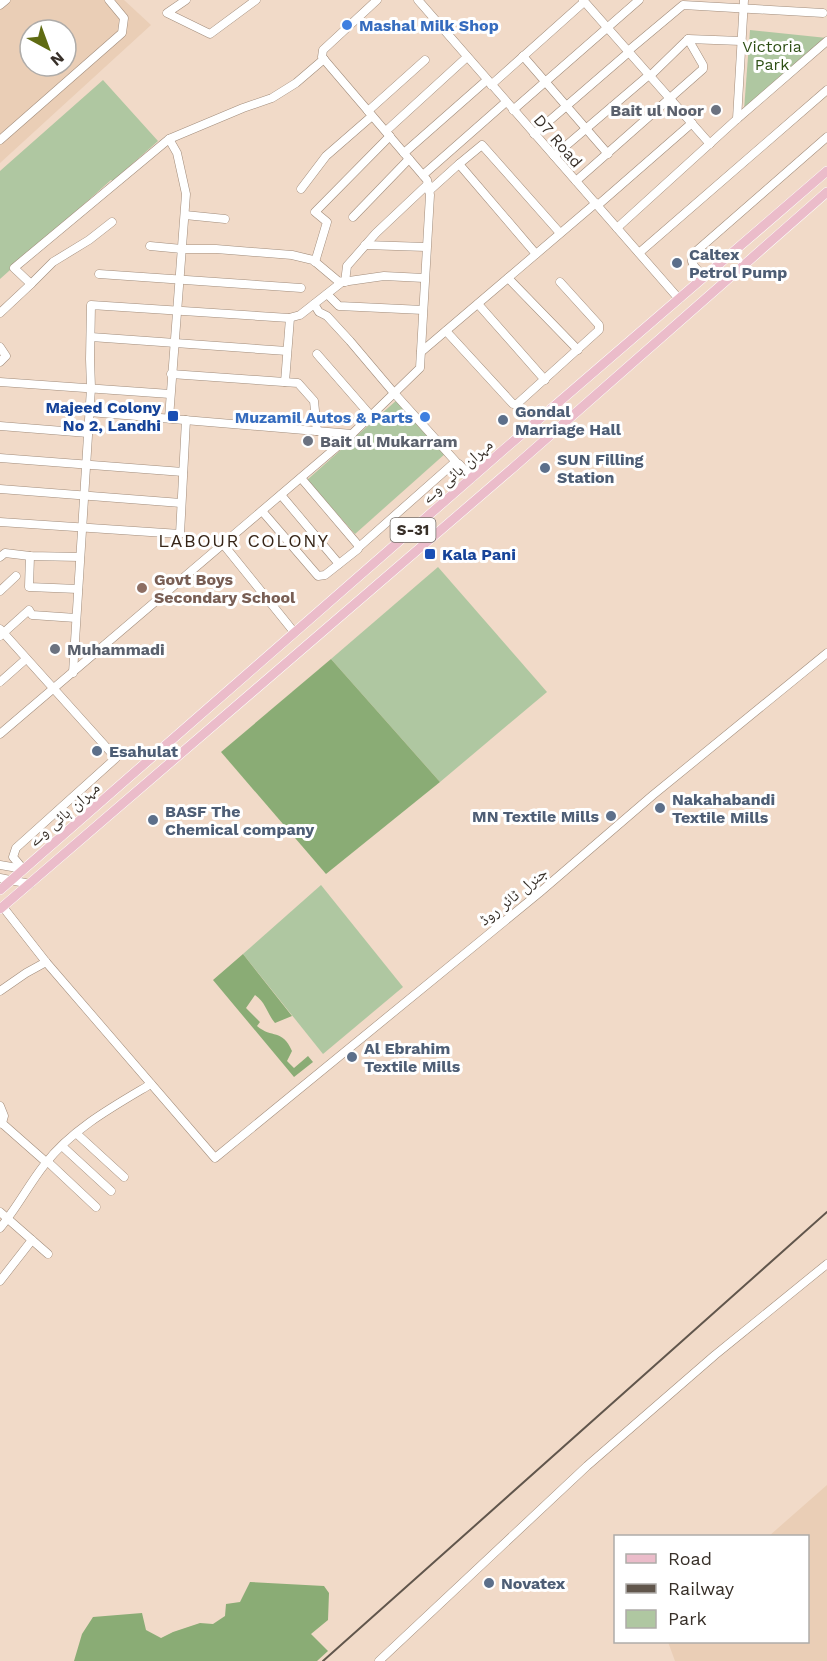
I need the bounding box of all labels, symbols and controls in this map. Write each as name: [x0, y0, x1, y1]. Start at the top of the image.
place label: Mashal Milk Shop: [359, 16, 499, 35]
north arrow: [18, 18, 78, 78]
marker: Mashal Milk Shop: [340, 18, 354, 32]
park label: Victoria Park: [742, 37, 802, 74]
text: N: [47, 48, 68, 70]
place label: Bait ul Noor: [610, 101, 704, 120]
marker: Bait ul Noor: [709, 103, 723, 117]
street label: D7 Road: [530, 110, 586, 172]
place label: Caltex Petrol Pump: [689, 245, 787, 282]
marker: Caltex Petrol Pump: [670, 256, 684, 270]
place label: Majeed Colony No 2, Landhi: [46, 398, 162, 435]
place label: Gondal Marriage Hall: [515, 402, 622, 439]
place label: Muzamil Autos & Parts: [235, 408, 413, 427]
marker: Majeed Colony No 2, Landhi: [166, 409, 180, 423]
marker: Muzamil Autos & Parts: [418, 410, 432, 424]
marker: Gondal Marriage Hall: [496, 413, 510, 427]
place label: Bait ul Mukarram: [320, 432, 457, 451]
marker: Bait ul Mukarram: [301, 434, 315, 448]
street label: مہران ہائی وے: [418, 435, 497, 508]
place label: SUN Filling Station: [557, 450, 644, 487]
marker: SUN Filling Station: [538, 461, 552, 475]
road number: S-31: [390, 518, 436, 542]
district label: LABOUR COLONY: [158, 530, 330, 551]
place label: Kala Pani: [442, 545, 516, 564]
marker: Kala Pani: [423, 547, 437, 561]
place label: Govt Boys Secondary School: [154, 570, 296, 607]
marker: Govt Boys Secondary School: [135, 581, 149, 595]
place label: Muhammadi: [67, 640, 165, 659]
marker: Muhammadi: [48, 642, 62, 656]
place label: Esahulat: [109, 742, 178, 761]
marker: Esahulat: [90, 744, 104, 758]
street label: مہران ہائی وے: [25, 778, 104, 851]
place label: Nakahabandi Textile Mills: [672, 790, 775, 827]
marker: Nakahabandi Textile Mills: [653, 801, 667, 815]
place label: BASF The Chemical company: [165, 802, 315, 839]
place label: MN Textile Mills: [472, 807, 599, 826]
marker: MN Textile Mills: [604, 809, 618, 823]
marker: BASF The Chemical company: [146, 813, 160, 827]
street label: جنرل ٹائر روڈ: [475, 863, 552, 930]
place label: Al Ebrahim Textile Mills: [364, 1039, 461, 1076]
marker: Al Ebrahim Textile Mills: [345, 1050, 359, 1064]
legend: [614, 1535, 809, 1643]
text: Road: [668, 1548, 712, 1569]
place label: Novatex: [501, 1574, 566, 1593]
marker: Novatex: [482, 1576, 496, 1590]
text: Railway: [668, 1578, 735, 1599]
text: Park: [668, 1608, 707, 1629]

